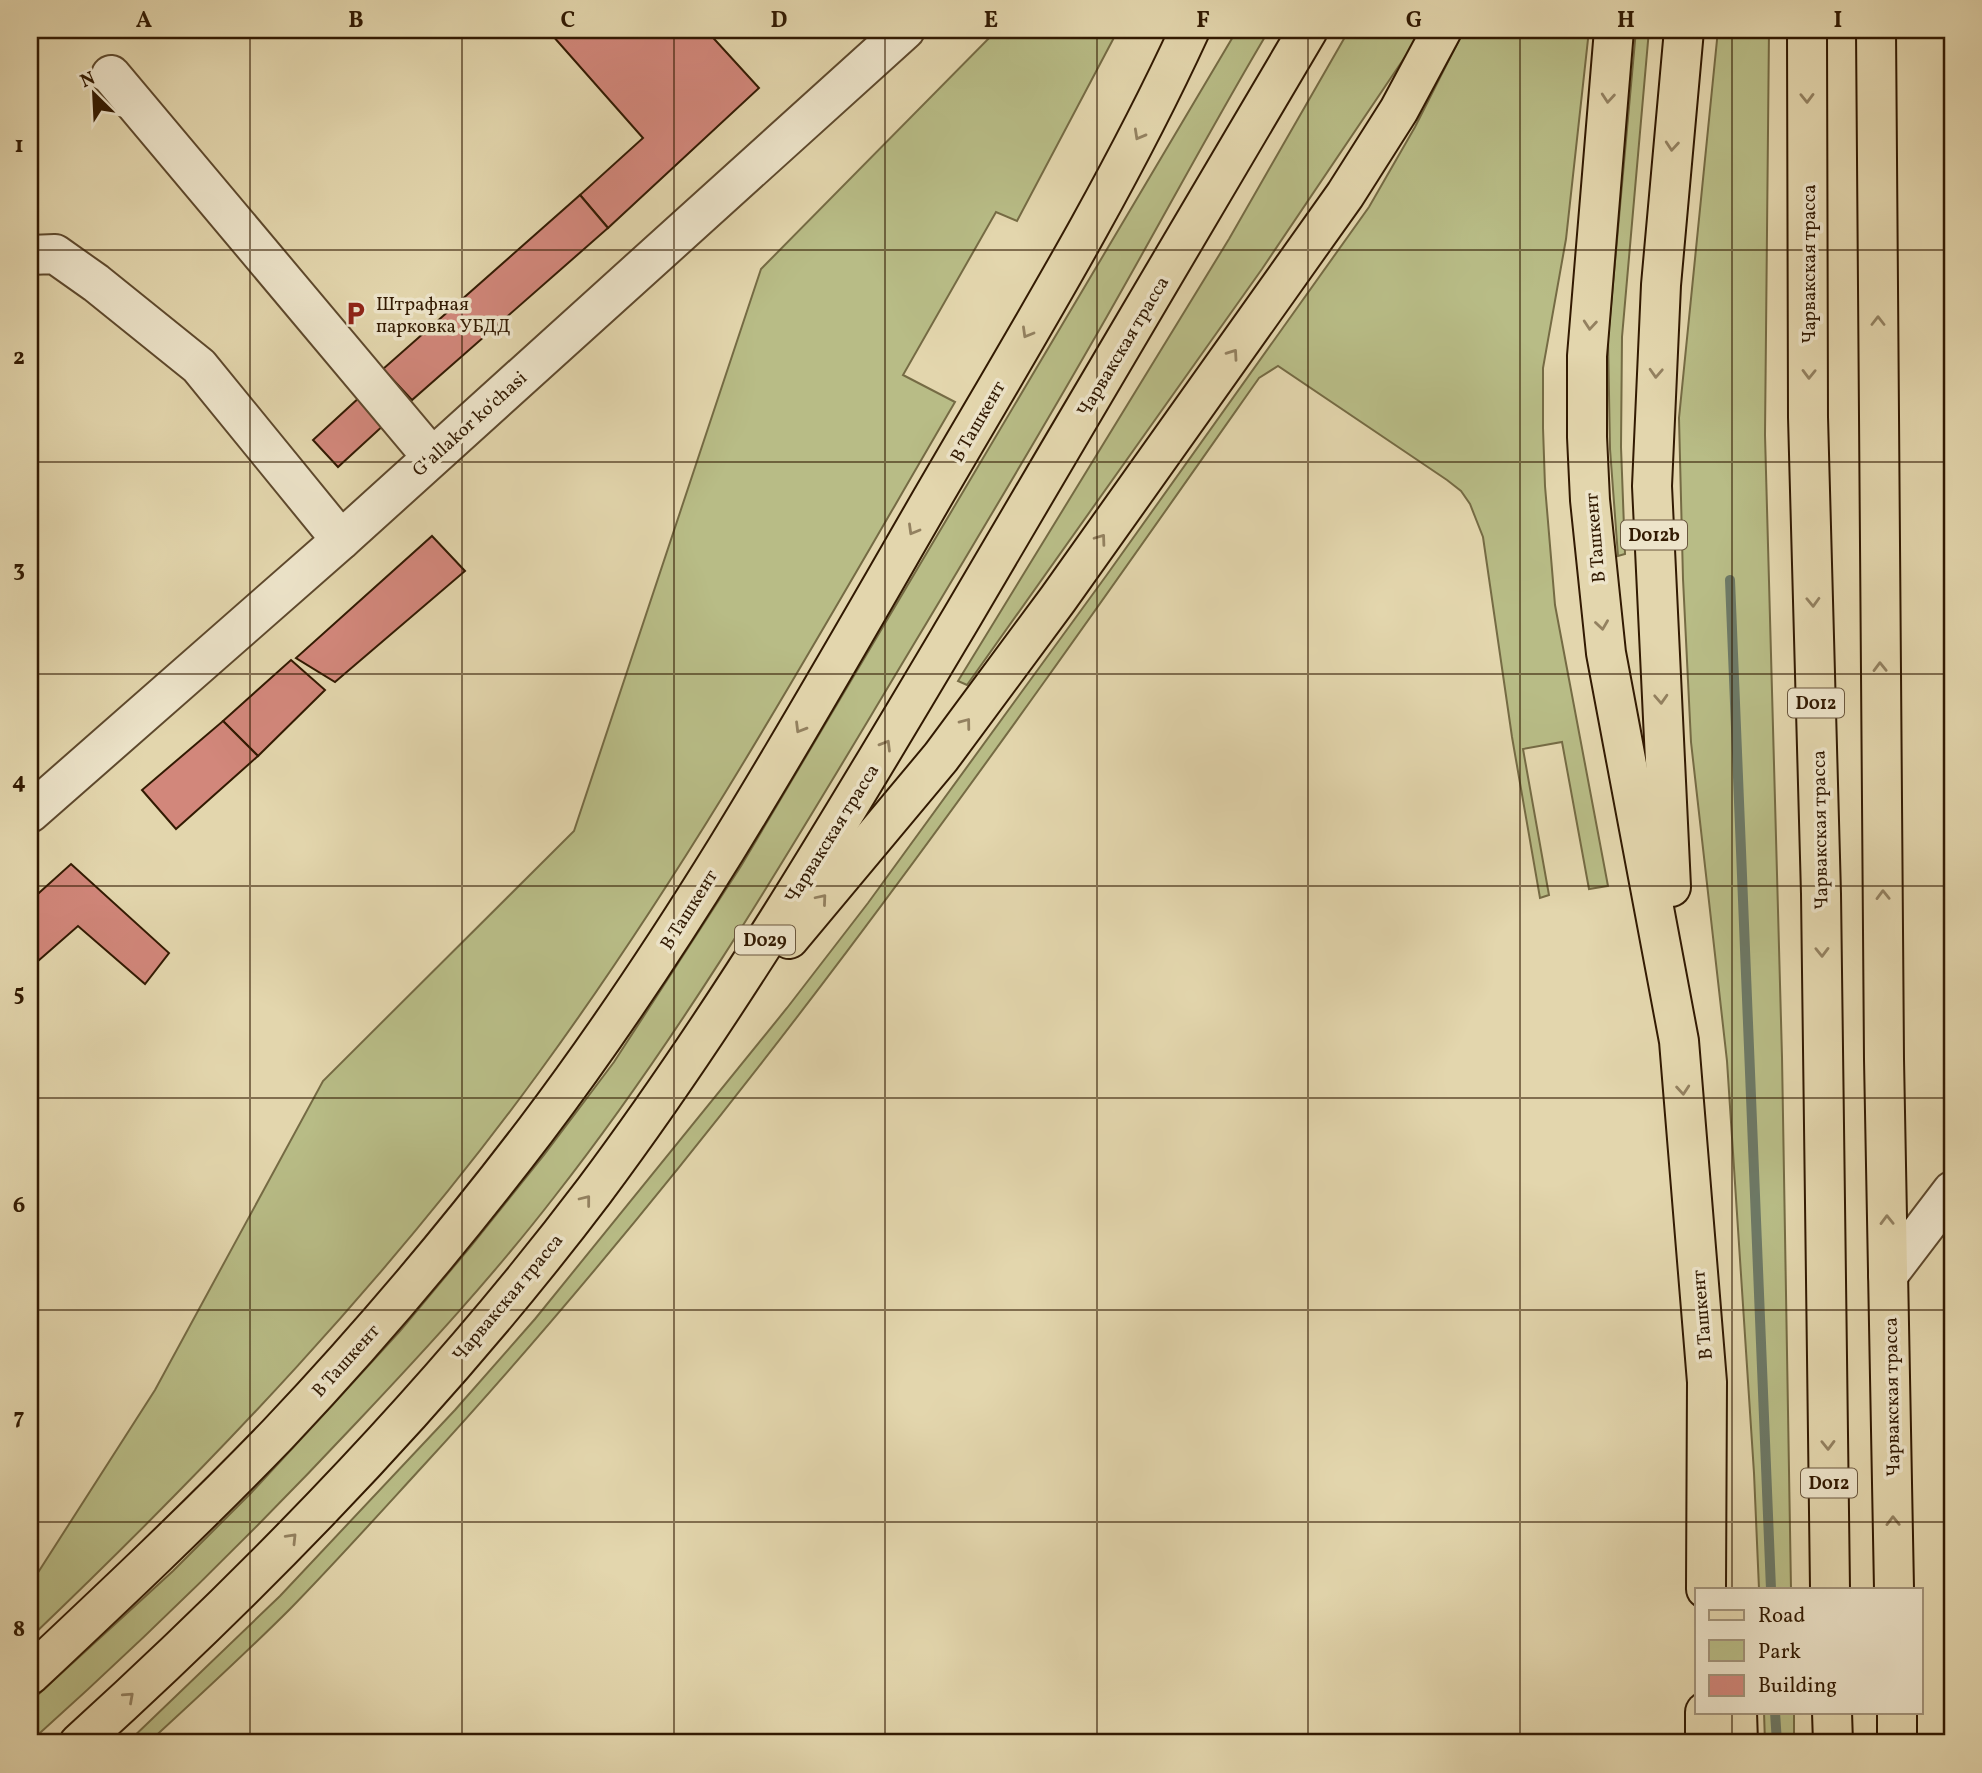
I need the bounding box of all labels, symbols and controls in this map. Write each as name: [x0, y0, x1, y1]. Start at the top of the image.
text: A: [136, 5, 152, 37]
text: B: [348, 5, 364, 37]
text: C: [561, 5, 575, 37]
text: D: [771, 5, 788, 37]
text: E: [984, 5, 998, 37]
text: F: [1196, 5, 1210, 37]
text: G: [1406, 5, 1422, 37]
text: H: [1617, 5, 1635, 37]
text: I: [1834, 5, 1842, 37]
north arrow: [60, 60, 130, 130]
text: N: [76, 66, 100, 95]
one-way arrow: [1601, 93, 1616, 104]
one-way arrow: [1799, 93, 1815, 104]
one-way arrow: [1134, 128, 1147, 140]
text: 1: [14, 130, 24, 162]
one-way arrow: [1665, 141, 1680, 152]
street label: Чарвакская трасса: [1797, 184, 1823, 344]
street label: Чарвакская трасса: [1071, 272, 1176, 422]
place label: Штрафная парковка УБДД: [376, 292, 511, 340]
parking icon: Штрафная парковка УБДД: [342, 300, 370, 328]
one-way arrow: [1870, 316, 1886, 326]
one-way arrow: [1583, 319, 1598, 330]
one-way arrow: [1022, 326, 1035, 339]
text: 2: [13, 342, 25, 374]
one-way arrow: [1225, 349, 1237, 362]
street label: Gʻallakor koʻchasi: [407, 366, 534, 483]
one-way arrow: [1649, 368, 1664, 379]
one-way arrow: [1801, 370, 1817, 380]
street label: В Ташкент: [945, 376, 1013, 468]
street label: В Ташкент: [1579, 491, 1613, 584]
road number: D012b: [1621, 520, 1687, 550]
one-way arrow: [909, 523, 922, 536]
one-way arrow: [1092, 534, 1105, 547]
text: 3: [13, 554, 25, 586]
one-way arrow: [1806, 597, 1821, 608]
one-way arrow: [1594, 619, 1609, 631]
one-way arrow: [1872, 661, 1888, 672]
road number: D012: [1788, 688, 1844, 718]
one-way arrow: [1653, 693, 1668, 704]
one-way arrow: [958, 718, 970, 731]
one-way arrow: [795, 720, 808, 733]
one-way arrow: [878, 739, 891, 752]
street label: Чарвакская трасса: [1807, 750, 1835, 910]
street label: Чарвакская трасса: [779, 759, 886, 909]
text: 4: [12, 766, 26, 798]
street label: В Ташкент: [655, 865, 725, 955]
one-way arrow: [1875, 889, 1891, 899]
one-way arrow: [814, 895, 827, 907]
road number: D029: [735, 925, 795, 954]
one-way arrow: [1814, 947, 1830, 958]
text: 5: [13, 978, 25, 1010]
one-way arrow: [1675, 1085, 1690, 1096]
text: 6: [13, 1190, 25, 1222]
one-way arrow: [577, 1196, 590, 1208]
one-way arrow: [1879, 1214, 1895, 1225]
street label: Чарвакская трасса: [447, 1229, 570, 1368]
street label: В Ташкент: [1686, 1268, 1720, 1361]
street label: Чарвакская трасса: [1879, 1317, 1907, 1477]
street label: В Ташкент: [307, 1319, 387, 1404]
text: 7: [14, 1402, 25, 1434]
one-way arrow: [1820, 1440, 1836, 1450]
road number: D012: [1801, 1468, 1857, 1498]
one-way arrow: [1885, 1515, 1901, 1526]
one-way arrow: [283, 1533, 296, 1546]
legend: [1695, 1588, 1923, 1714]
text: Road: [1758, 1602, 1805, 1631]
text: 8: [13, 1614, 25, 1646]
text: Park: [1758, 1638, 1801, 1667]
text: Building: [1758, 1672, 1837, 1701]
one-way arrow: [121, 1693, 134, 1706]

